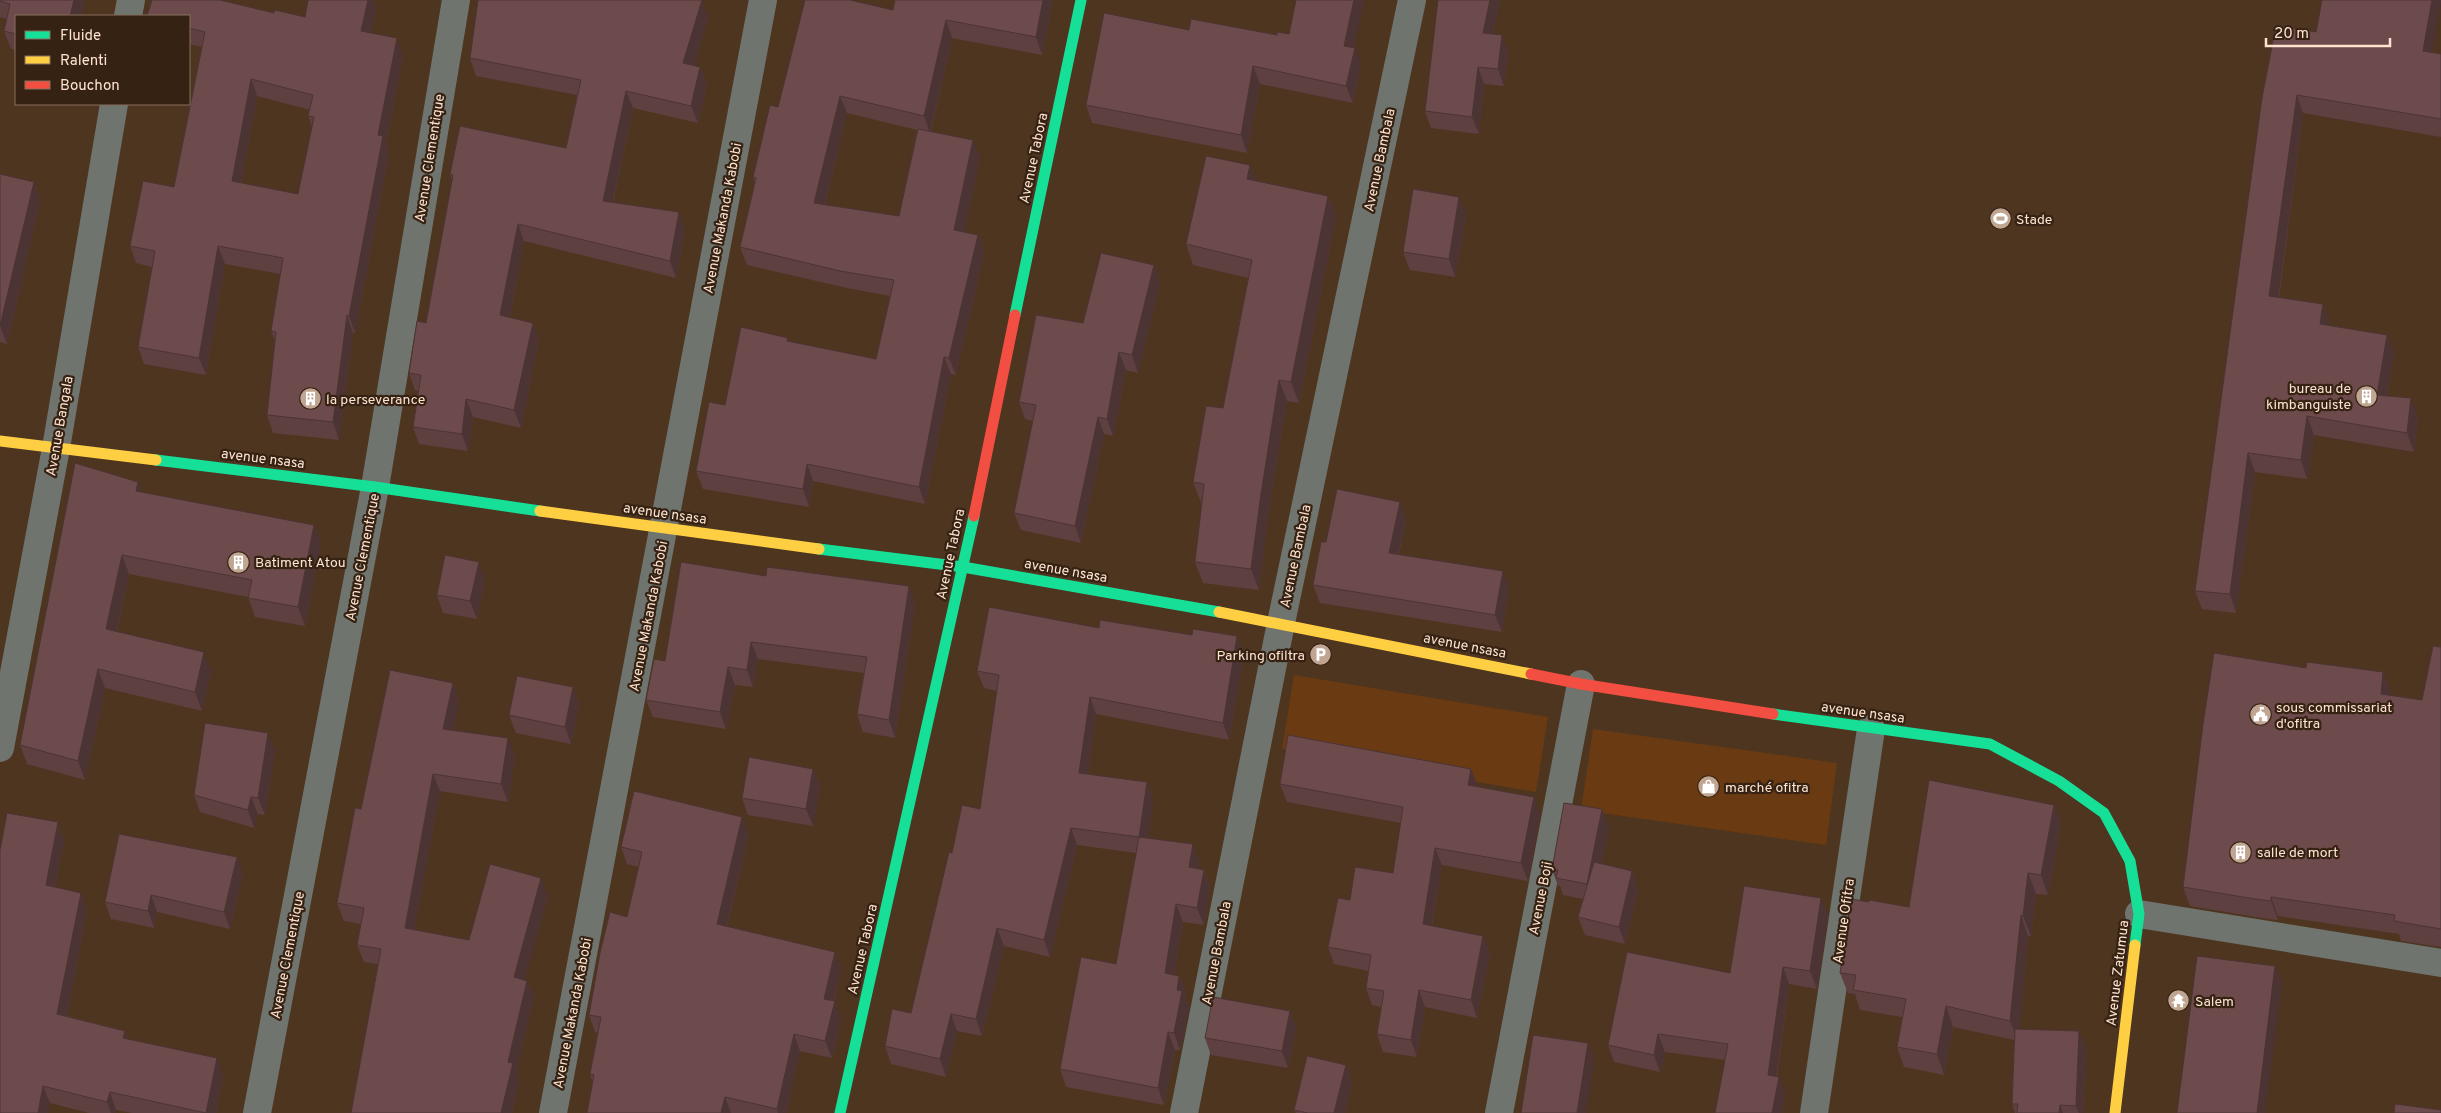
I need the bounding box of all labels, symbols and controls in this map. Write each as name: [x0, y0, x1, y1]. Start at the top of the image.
legend: [15, 15, 190, 105]
scale bar: [2266, 15, 2390, 47]
text: 20 m: [2274, 25, 2309, 44]
text: Fluide: [60, 27, 101, 46]
text: Ralenti: [60, 52, 107, 71]
text: Bouchon: [60, 77, 120, 96]
street label: Avenue Clementique: [412, 93, 449, 224]
street label: Avenue Bambala: [1361, 107, 1400, 214]
street label: Avenue Tabora: [1017, 111, 1052, 205]
street label: Avenue Makanda Kabobi: [701, 141, 746, 295]
sports icon: Stade: [1988, 207, 2012, 231]
place label: Stade: [2016, 212, 2052, 229]
street label: Avenue Bangala: [43, 375, 78, 478]
place label: bureau de kimbanguiste: [2266, 381, 2351, 414]
building icon: bureau de kimbanguiste: [2355, 384, 2379, 408]
building icon: la perseverance: [298, 387, 322, 411]
place label: la perseverance: [326, 392, 425, 409]
street label: avenue nsasa: [220, 446, 306, 473]
street label: Avenue Clementique: [343, 492, 384, 623]
street label: avenue nsasa: [622, 500, 708, 529]
street label: Avenue Bambala: [1277, 503, 1316, 610]
street label: Avenue Tabora: [934, 507, 969, 601]
street label: Avenue Makanda Kabobi: [627, 539, 672, 693]
building icon: Batiment Atou: [227, 550, 251, 574]
place label: Batiment Atou: [255, 555, 346, 572]
street label: avenue nsasa: [1023, 556, 1109, 587]
street label: avenue nsasa: [1422, 630, 1508, 663]
parking icon: Parking ofiltra: [1309, 643, 1333, 667]
place label: Parking ofiltra: [1216, 648, 1305, 665]
street label: avenue nsasa: [1820, 699, 1906, 728]
place label: sous commissariat d'ofitra: [2276, 700, 2392, 733]
public building icon: sous commissariat d'ofitra: [2248, 703, 2272, 727]
shop icon: marché ofitra: [1697, 775, 1721, 799]
place label: marché ofitra: [1725, 780, 1809, 797]
building icon: salle de mort: [2229, 840, 2253, 864]
place label: salle de mort: [2257, 845, 2338, 862]
street label: Avenue Boji: [1526, 860, 1557, 936]
street label: Avenue Ofitra: [1830, 878, 1859, 965]
street label: Avenue Clementique: [268, 890, 309, 1021]
street label: Avenue Bambala: [1199, 900, 1236, 1007]
street label: Avenue Tabora: [845, 902, 882, 996]
street label: Avenue Zatumua: [2104, 919, 2133, 1027]
street label: Avenue Makanda Kabobi: [551, 936, 596, 1090]
temple icon: Salem: [2167, 989, 2191, 1013]
place label: Salem: [2195, 994, 2234, 1011]

